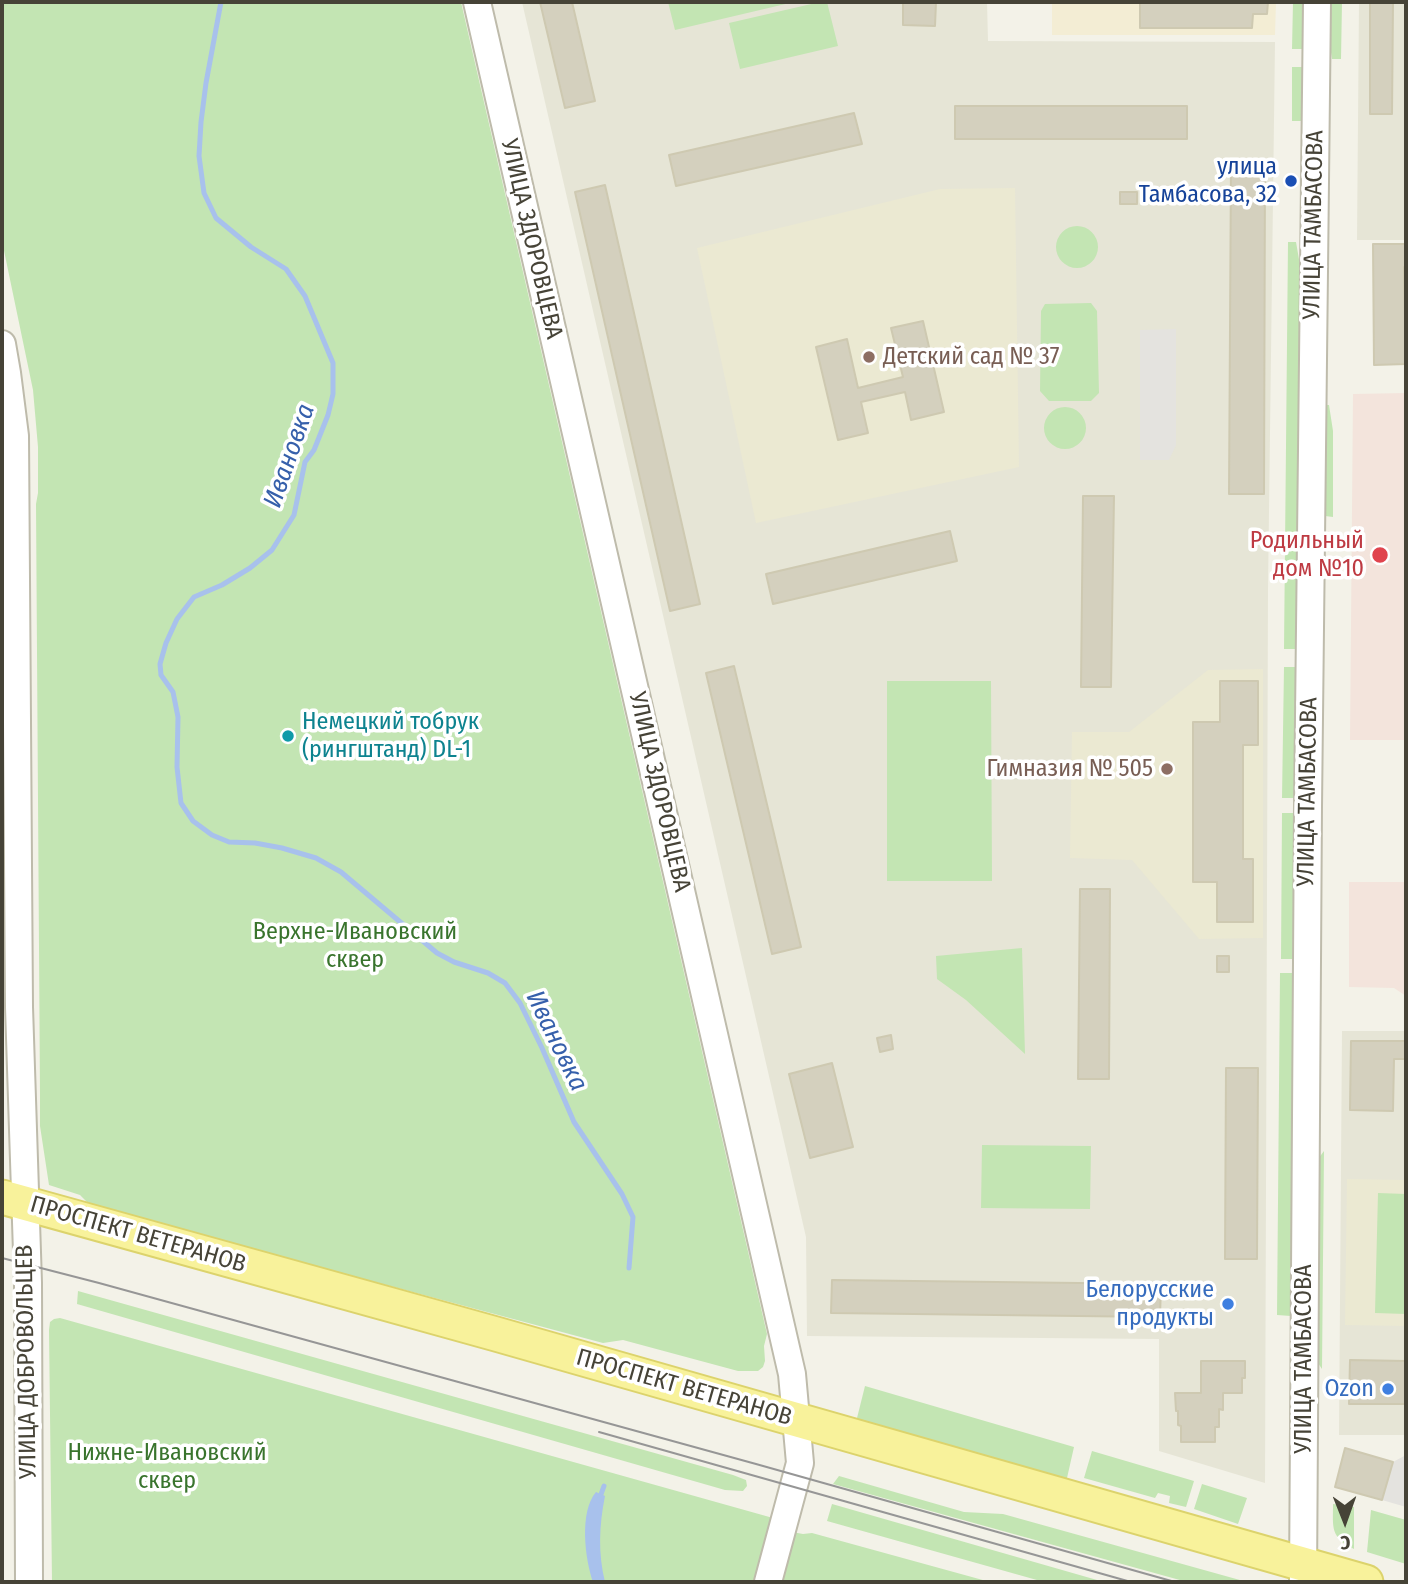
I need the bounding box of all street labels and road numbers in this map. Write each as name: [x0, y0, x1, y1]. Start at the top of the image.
street label: УЛИЦА ТАМБАСОВА: [1298, 130, 1330, 320]
street label: УЛИЦА ЗДОРОВЦЕВА: [494, 136, 568, 342]
street label: УЛИЦА ЗДОРОВЦЕВА: [622, 689, 696, 895]
street label: УЛИЦА ТАМБАСОВА: [1292, 697, 1324, 887]
street label: ПРОСПЕКТ ВЕТЕРАНОВ: [27, 1190, 249, 1280]
street label: УЛИЦА ДОБРОВОЛЬЦЕВ: [11, 1245, 43, 1479]
street label: УЛИЦА ТАМБАСОВА: [1290, 1264, 1318, 1454]
street label: ПРОСПЕКТ ВЕТЕРАНОВ: [573, 1343, 795, 1433]

